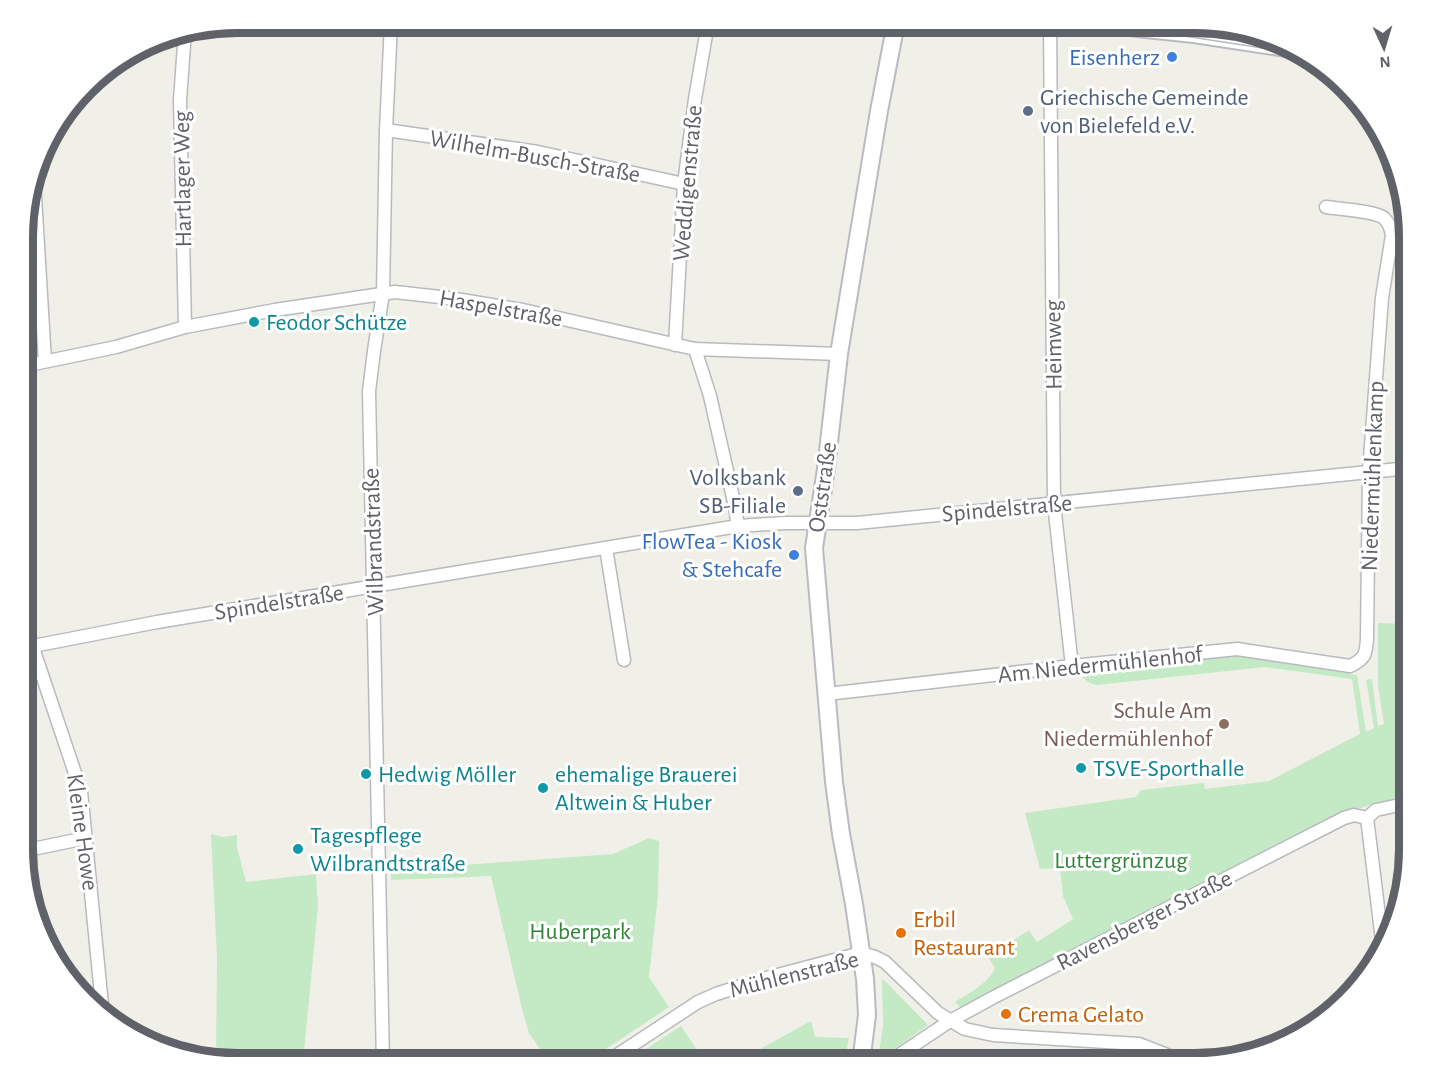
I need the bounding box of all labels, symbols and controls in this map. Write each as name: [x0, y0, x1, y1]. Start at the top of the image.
north arrow: [1354, 18, 1414, 78]
place label: Eisenherz: [1069, 46, 1160, 70]
marker: Eisenherz: [1165, 50, 1179, 64]
text: N: [1379, 54, 1391, 70]
place label: Griechische Gemeinde von Bielefeld e.V.: [1040, 86, 1249, 138]
street label: Weddigenstraße: [669, 104, 707, 262]
marker: Griechische Gemeinde von Bielefeld e.V.: [1021, 104, 1035, 118]
street label: Hartlager Weg: [170, 110, 196, 247]
street label: Wilhelm-Busch-Straße: [428, 127, 642, 187]
street label: Haspelstraße: [437, 286, 564, 332]
street label: Heimweg: [1041, 300, 1067, 390]
place label: Feodor Schütze: [266, 311, 407, 335]
marker: Feodor Schütze: [247, 315, 261, 329]
street label: Niedermühlenkamp: [1358, 380, 1388, 572]
street label: Oststraße: [805, 440, 841, 534]
place label: Volksbank SB-Filiale: [689, 466, 786, 518]
street label: Wilbrandstraße: [359, 468, 389, 616]
marker: Volksbank SB-Filiale: [791, 484, 805, 498]
street label: Spindelstraße: [941, 491, 1073, 527]
place label: FlowTea - Kiosk & Stehcafe: [641, 530, 782, 582]
marker: FlowTea - Kiosk & Stehcafe: [787, 548, 801, 562]
street label: Spindelstraße: [213, 581, 346, 625]
street label: Am Niedermühlenhof: [997, 642, 1205, 688]
place label: Schule Am Niedermühlenhof: [1043, 699, 1214, 751]
marker: Schule Am Niedermühlenhof: [1217, 717, 1231, 731]
place label: TSVE-Sporthalle: [1093, 757, 1244, 781]
marker: TSVE-Sporthalle: [1074, 761, 1088, 775]
place label: Hedwig Möller: [378, 763, 516, 787]
place label: ehemalige Brauerei Altwein & Huber: [555, 763, 737, 815]
marker: Hedwig Möller: [359, 767, 373, 781]
street label: Kleine Howe: [62, 772, 102, 892]
marker: ehemalige Brauerei Altwein & Huber: [536, 781, 550, 795]
place label: Tagespflege Wilbrandtstraße: [310, 824, 466, 876]
marker: Tagespflege Wilbrandtstraße: [291, 842, 305, 856]
park label: Luttergrünzug: [1054, 849, 1188, 873]
street label: Ravensberger Straße: [1053, 866, 1236, 975]
place label: Erbil Restaurant: [913, 908, 1015, 960]
park label: Huberpark: [529, 920, 631, 944]
marker: Erbil Restaurant: [894, 926, 908, 940]
street label: Mühlenstraße: [727, 947, 861, 1003]
place label: Crema Gelato: [1018, 1003, 1144, 1027]
marker: Crema Gelato: [999, 1007, 1013, 1021]

